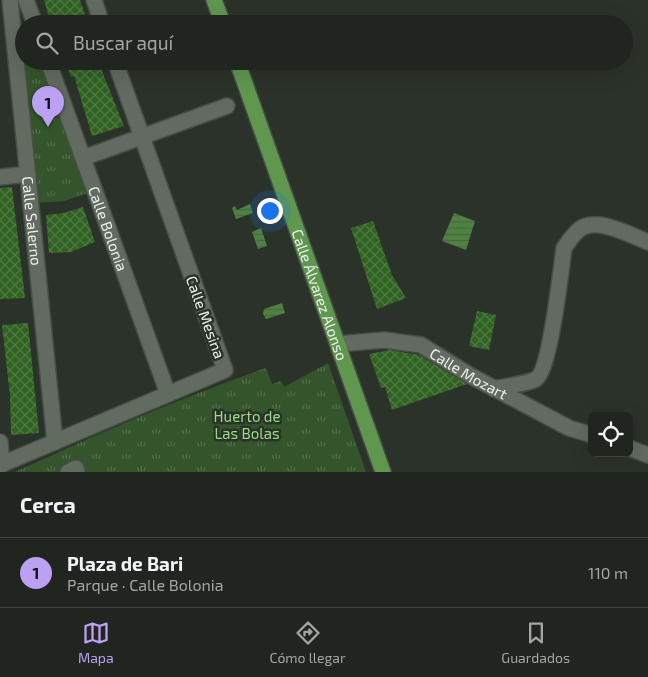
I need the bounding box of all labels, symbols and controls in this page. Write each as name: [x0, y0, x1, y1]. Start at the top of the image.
search box: [15, 15, 633, 70]
icon: search: [33, 29, 61, 57]
text: Buscar aquí: [73, 31, 173, 54]
pin: 1: [32, 86, 64, 127]
street label: Calle Salerno: [19, 175, 46, 266]
street label: Calle Bolonia: [85, 184, 132, 273]
your location: [257, 198, 283, 224]
street label: Calle Álvarez Alonso: [288, 227, 352, 363]
street label: Calle Mesina: [183, 273, 229, 361]
street label: Calle Mozart: [427, 344, 511, 403]
park label: Huerto de Las Bolas: [214, 407, 280, 442]
map controls: [588, 412, 633, 457]
button: locate: [588, 412, 633, 457]
text: Cerca: [20, 492, 76, 517]
text: Plaza de Bari: [67, 552, 183, 575]
text: 1: [33, 563, 39, 582]
text: 110 m: [588, 563, 628, 582]
text: Parque · Calle Bolonia: [67, 575, 224, 594]
tab: Mapa: [78, 619, 114, 666]
tab: Cómo llegar: [269, 619, 346, 666]
tab: Guardados: [501, 619, 570, 666]

